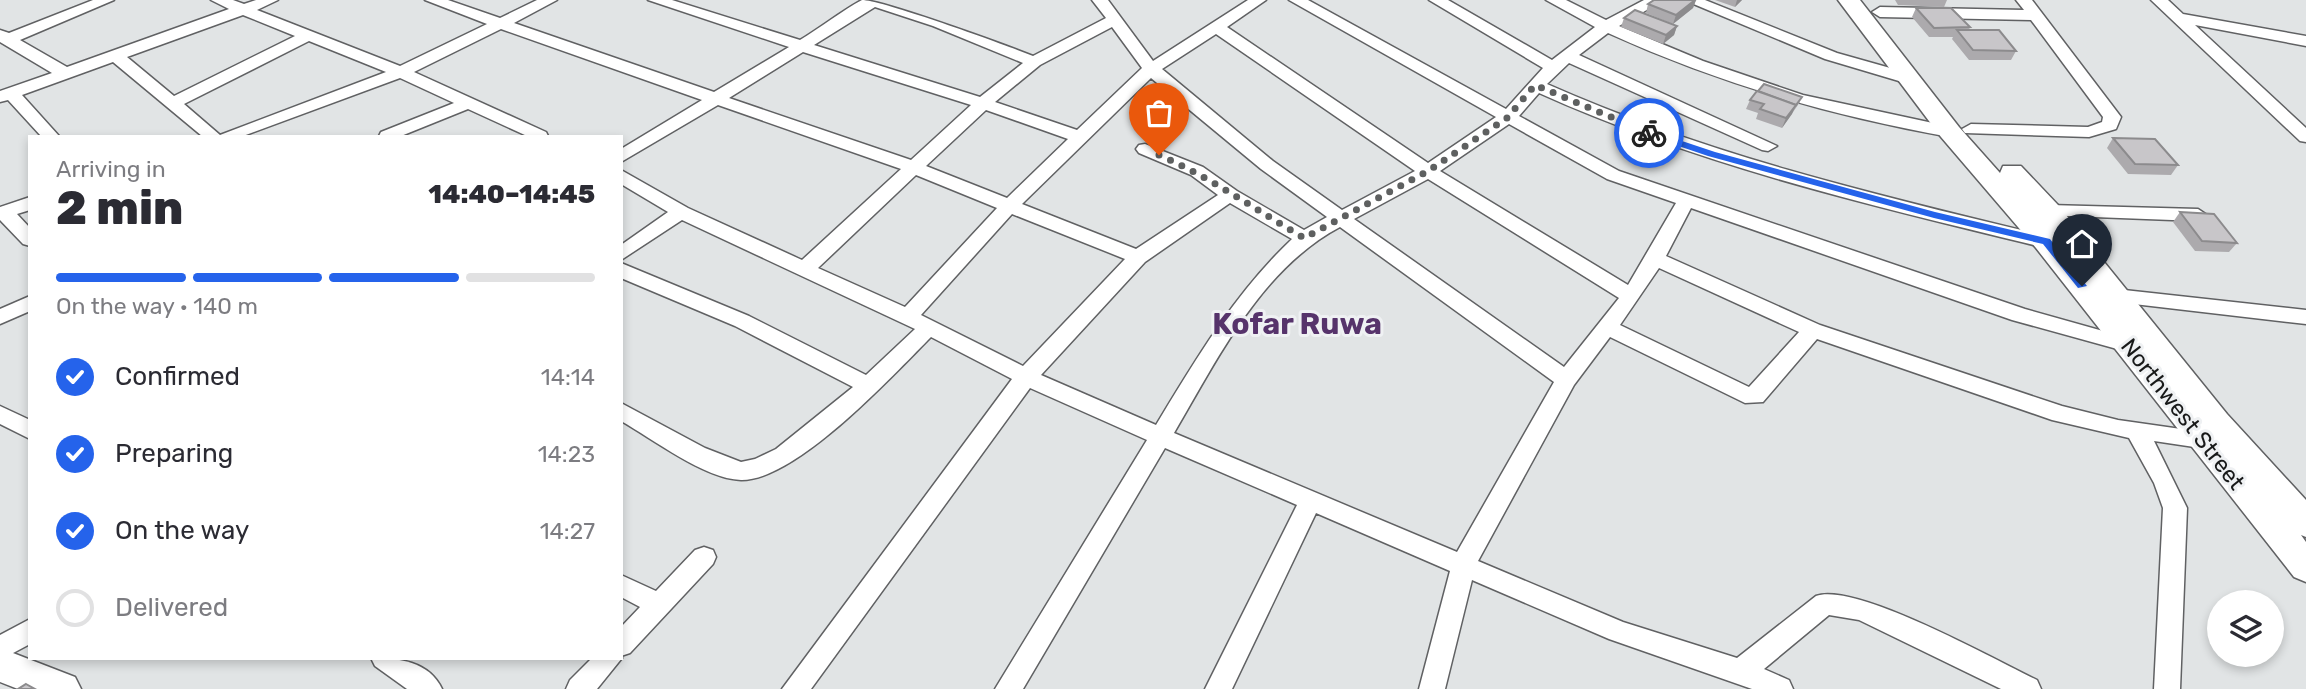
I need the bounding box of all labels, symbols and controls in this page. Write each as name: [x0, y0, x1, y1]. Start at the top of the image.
pin: [1129, 83, 1189, 155]
icon: bag: [1140, 94, 1178, 132]
courier: [1614, 98, 1684, 168]
icon: bike: [1630, 114, 1668, 152]
text: Arriving in: [56, 155, 166, 183]
text: 14:40–14:45: [428, 179, 595, 210]
text: 2 min: [56, 181, 183, 236]
pin: [2052, 214, 2112, 286]
icon: home: [2063, 225, 2101, 263]
text: On the way · 140 m: [56, 292, 258, 320]
district label: Kofar Ruwa: [1212, 306, 1382, 342]
street label: Northwest Street: [2115, 333, 2251, 495]
icon: check: [56, 358, 94, 396]
text: Confirmed: [115, 361, 240, 392]
text: 14:14: [541, 363, 595, 391]
icon: check: [56, 435, 94, 473]
text: Preparing: [115, 438, 233, 469]
text: 14:23: [538, 440, 595, 468]
icon: check: [56, 512, 94, 550]
text: On the way: [115, 515, 249, 546]
text: 14:27: [540, 517, 595, 545]
map controls: [2207, 590, 2284, 667]
button: layers: [2207, 590, 2284, 667]
text: Delivered: [115, 592, 228, 623]

